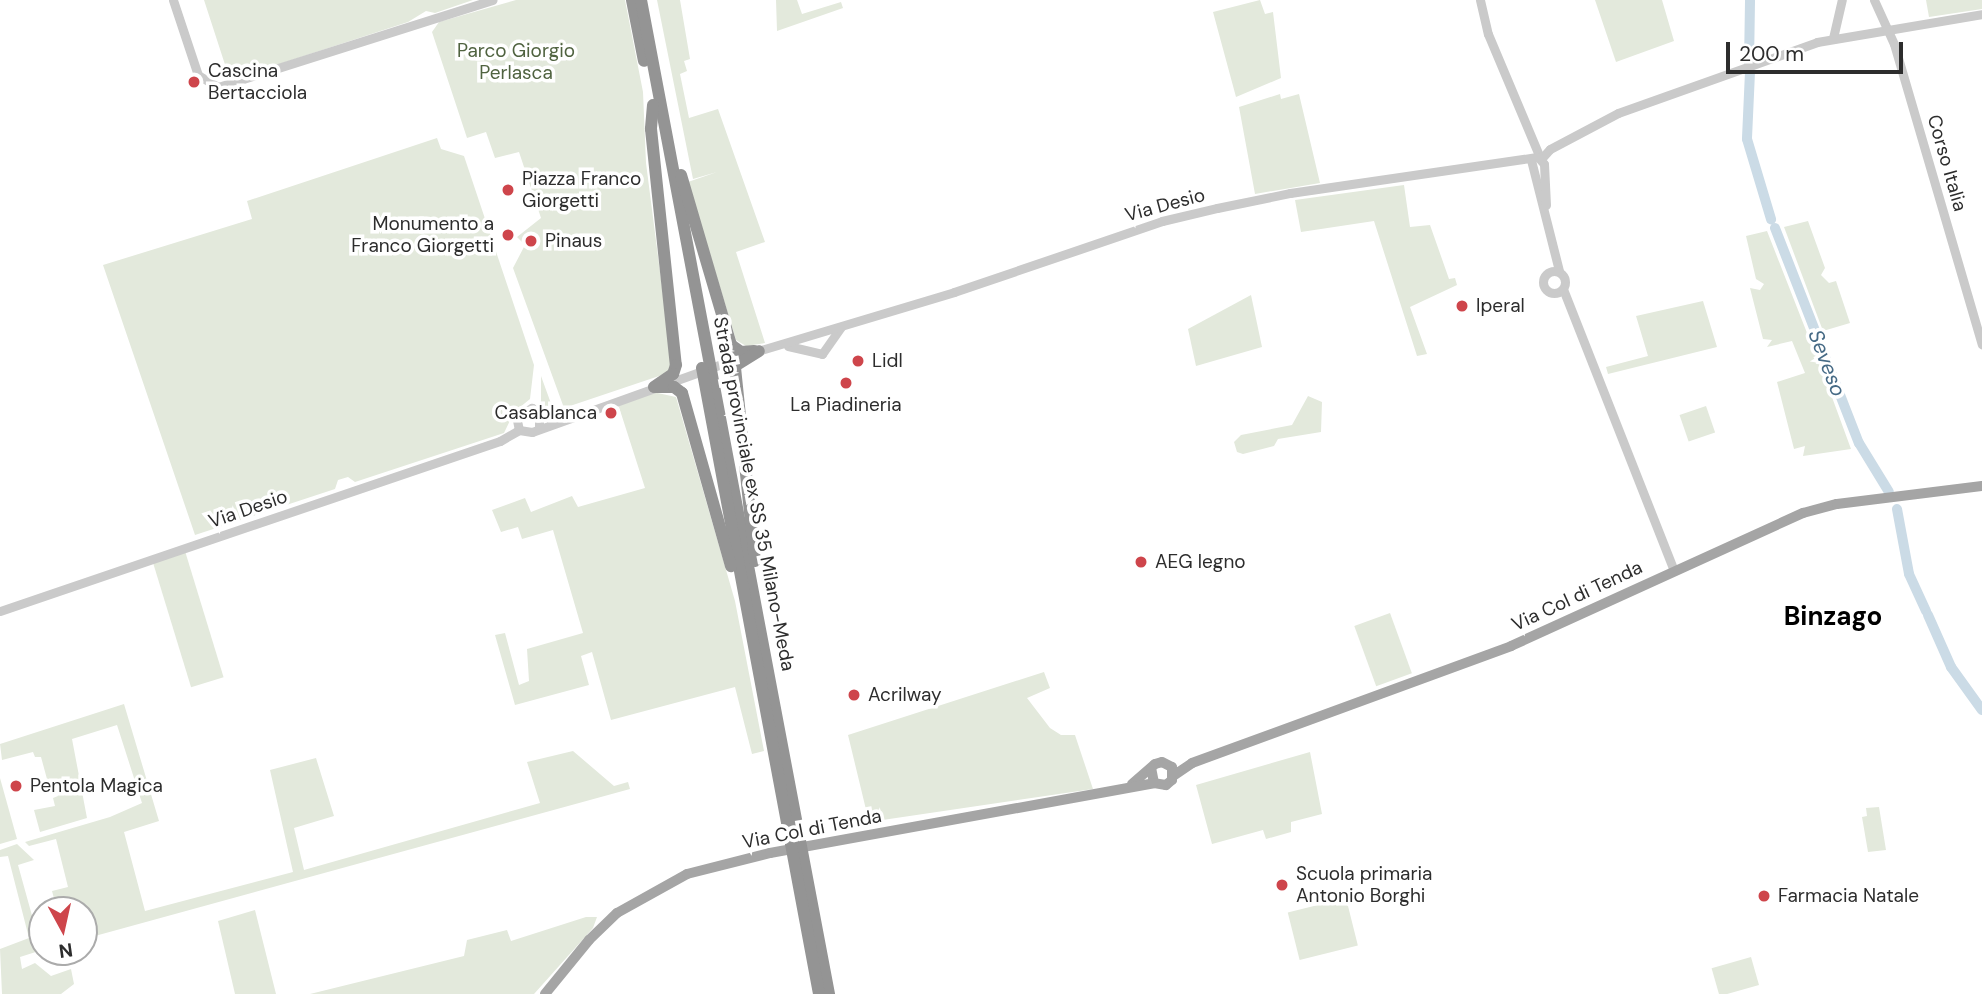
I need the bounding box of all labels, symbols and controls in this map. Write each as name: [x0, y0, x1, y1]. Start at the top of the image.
scale bar: [1730, 28, 1907, 72]
park label: Parco Giorgio Perlasca: [457, 40, 575, 84]
text: 200 m: [1739, 40, 1804, 68]
place label: Cascina Bertacciola: [208, 60, 307, 104]
marker: Cascina Bertacciola: [186, 74, 202, 90]
street label: Corso Italia: [1922, 112, 1972, 214]
place label: Piazza Franco Giorgetti: [522, 168, 641, 212]
marker: Piazza Franco Giorgetti: [500, 182, 516, 198]
street label: Via Desio: [1122, 183, 1208, 227]
place label: Monumento a Franco Giorgetti: [351, 213, 494, 257]
marker: Monumento a Franco Giorgetti: [500, 227, 516, 243]
place label: Pinaus: [545, 230, 602, 252]
marker: Pinaus: [523, 233, 539, 249]
place label: Iperal: [1476, 295, 1525, 317]
marker: Iperal: [1454, 298, 1470, 314]
street label: Strada provinciale ex SS 35 Milano-Meda: [708, 315, 800, 673]
water label: Seveso: [1803, 326, 1851, 400]
place label: Lidl: [872, 350, 903, 372]
marker: Lidl: [850, 353, 866, 369]
marker: La Piadineria: [838, 375, 854, 391]
place label: La Piadineria: [790, 394, 902, 416]
place label: Casablanca: [495, 402, 597, 424]
marker: Casablanca: [603, 405, 619, 421]
street label: Via Desio: [206, 485, 290, 533]
place label: AEG legno: [1155, 551, 1246, 573]
marker: AEG legno: [1133, 554, 1149, 570]
street label: Via Col di Tenda: [1508, 556, 1646, 636]
district label: Binzago: [1784, 601, 1882, 633]
place label: Acrilway: [868, 684, 942, 706]
marker: Acrilway: [846, 687, 862, 703]
place label: Pentola Magica: [30, 775, 163, 797]
marker: Pentola Magica: [8, 778, 24, 794]
street label: Via Col di Tenda: [740, 804, 884, 854]
place label: Scuola primaria Antonio Borghi: [1296, 863, 1432, 907]
marker: Scuola primaria Antonio Borghi: [1274, 877, 1290, 893]
place label: Farmacia Natale: [1778, 885, 1919, 907]
marker: Farmacia Natale: [1756, 888, 1772, 904]
north arrow: [28, 896, 98, 966]
text: N: [57, 937, 74, 964]

